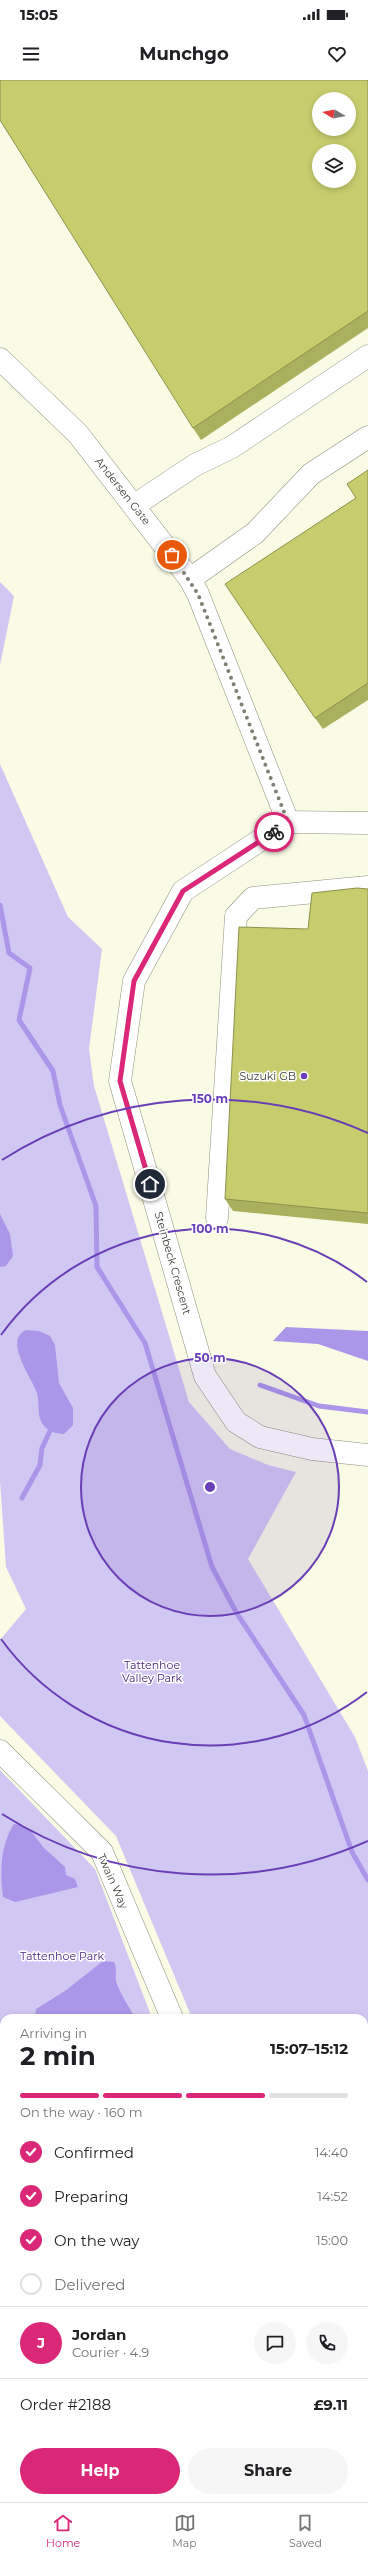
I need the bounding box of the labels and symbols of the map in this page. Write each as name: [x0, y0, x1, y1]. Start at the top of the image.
north arrow: [312, 92, 356, 136]
street label: Andersen Gate: [92, 454, 154, 528]
pin: [155, 538, 189, 572]
courier: [254, 812, 294, 852]
place label: Suzuki GB: [240, 1069, 296, 1083]
marker: Suzuki GB: [299, 1071, 309, 1081]
text: 150 m: [192, 1091, 228, 1106]
pin: [133, 1167, 167, 1201]
street label: Steinbeck Crescent: [152, 1210, 195, 1317]
text: 100 m: [192, 1221, 228, 1236]
text: 50 m: [194, 1350, 226, 1365]
centre of rings: [203, 1480, 217, 1494]
park label: Tattenhoe Valley Park: [122, 1658, 182, 1685]
street label: Twain Way: [95, 1851, 131, 1911]
park label: Tattenhoe Park: [20, 1949, 104, 1963]

